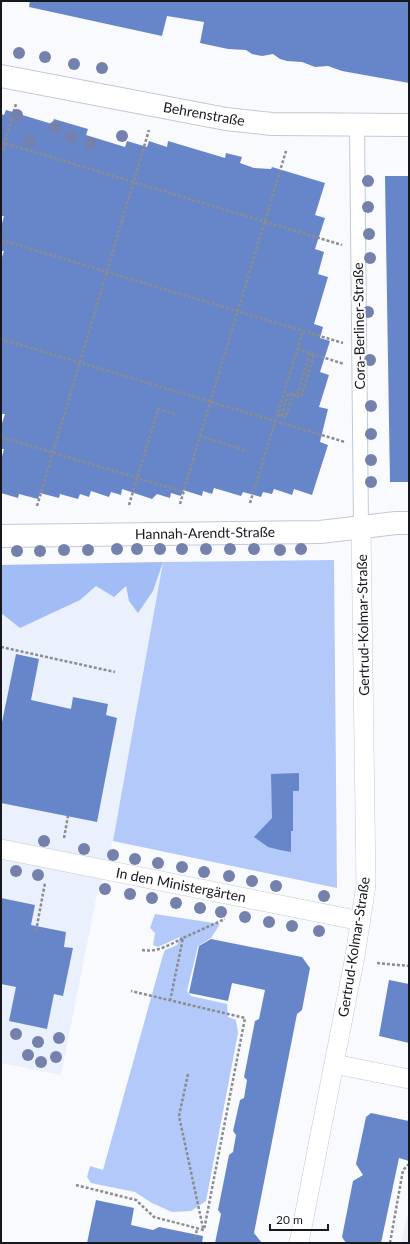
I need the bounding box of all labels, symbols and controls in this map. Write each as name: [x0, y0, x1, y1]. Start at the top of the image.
street label: Behrenstraße: [162, 98, 246, 129]
street label: Cora-Berliner-Straße: [349, 262, 368, 390]
street label: Hannah-Arendt-Straße: [135, 523, 275, 542]
street label: Gertrud-Kolmar-Straße: [353, 554, 372, 696]
street label: In den Ministergärten: [115, 864, 248, 905]
street label: Gertrud-Kolmar-Straße: [334, 876, 373, 1018]
scale bar: [270, 1206, 328, 1232]
text: 20 m: [276, 1212, 303, 1227]

